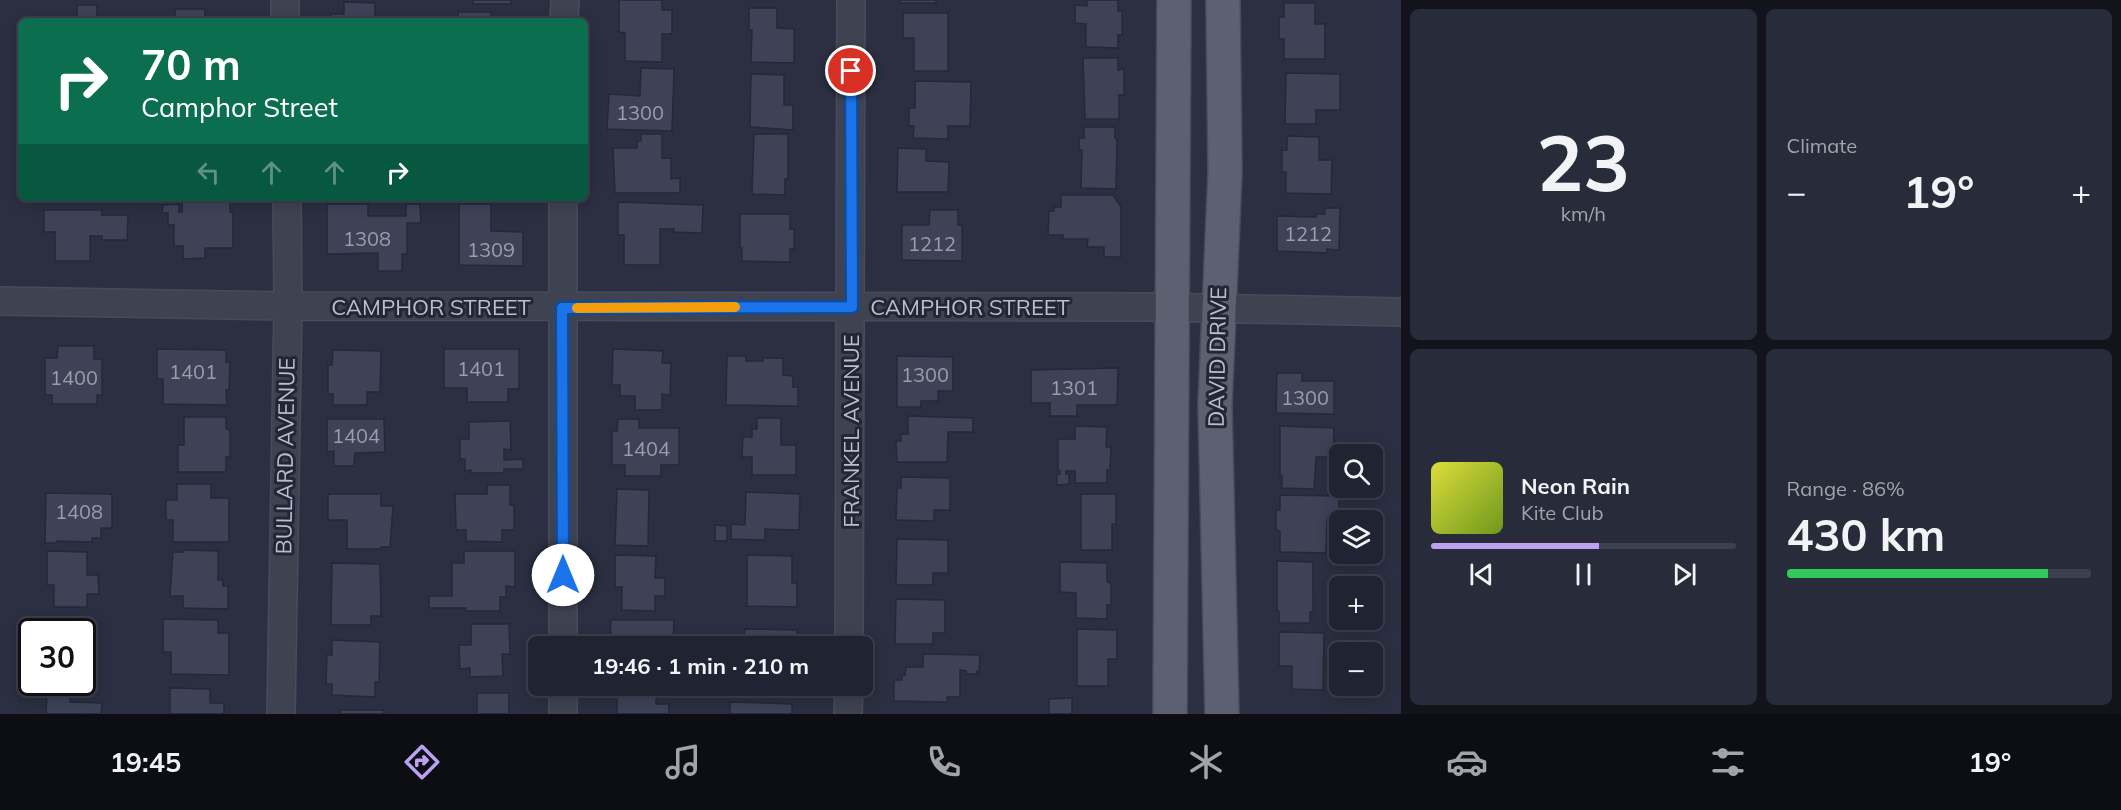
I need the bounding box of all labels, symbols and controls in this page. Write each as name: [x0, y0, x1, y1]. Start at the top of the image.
text: 70 m: [141, 38, 241, 91]
icon: right: [42, 42, 120, 120]
pin: [825, 45, 876, 96]
icon: arrive: [834, 54, 867, 87]
text: Camphor Street: [141, 90, 338, 124]
house number: 1300: [616, 100, 664, 125]
text: 23: [1536, 113, 1630, 211]
text: Climate: [1787, 133, 1857, 158]
icon: left: [192, 156, 225, 189]
icon: ahead: [255, 156, 288, 189]
icon: ahead: [318, 156, 351, 189]
icon: right: [381, 156, 414, 189]
text: 19°: [1903, 163, 1974, 219]
text: −: [1787, 171, 1806, 212]
text: +: [2071, 171, 2091, 212]
text: km/h: [1561, 201, 1606, 226]
house number: 1212: [1284, 221, 1332, 246]
house number: 1308: [343, 226, 391, 251]
house number: 1212: [908, 231, 956, 256]
house number: 1309: [467, 237, 515, 262]
street label: DAVID DRIVE: [1202, 287, 1232, 427]
street label: CAMPHOR STREET: [331, 293, 531, 321]
street label: CAMPHOR STREET: [870, 293, 1070, 321]
street label: FRANKEL AVENUE: [837, 334, 865, 528]
house number: 1401: [457, 356, 505, 381]
street label: BULLARD AVENUE: [269, 357, 301, 555]
house number: 1401: [169, 359, 217, 384]
house number: 1300: [901, 362, 949, 387]
house number: 1400: [50, 365, 98, 390]
house number: 1301: [1050, 375, 1098, 400]
house number: 1300: [1281, 385, 1329, 410]
house number: 1404: [332, 423, 380, 448]
house number: 1404: [622, 436, 670, 461]
map controls: [1329, 444, 1383, 696]
button: search: [1329, 444, 1383, 498]
text: Neon Rain: [1521, 472, 1630, 500]
text: Range · 86%: [1787, 476, 1905, 501]
house number: 1408: [55, 499, 103, 524]
text: Kite Club: [1521, 500, 1603, 525]
text: 430 km: [1787, 506, 1945, 562]
button: layers: [1329, 510, 1383, 564]
position arrow: [531, 543, 595, 607]
icon: previous: [1465, 558, 1498, 591]
icon: pause: [1567, 558, 1600, 591]
icon: next: [1668, 558, 1701, 591]
button: +: [1329, 576, 1383, 630]
speed limit sign: 30: [18, 618, 96, 696]
button: −: [1329, 642, 1383, 696]
text: 19:46 · 1 min · 210 m: [592, 652, 809, 680]
icon: directions: [401, 741, 443, 783]
icon: music: [662, 741, 704, 783]
icon: phone: [923, 741, 965, 783]
icon: climate: [1185, 741, 1227, 783]
icon: car: [1446, 741, 1488, 783]
icon: filters: [1707, 741, 1749, 783]
text: 19:45: [110, 745, 181, 779]
text: 19°: [1969, 745, 2011, 779]

